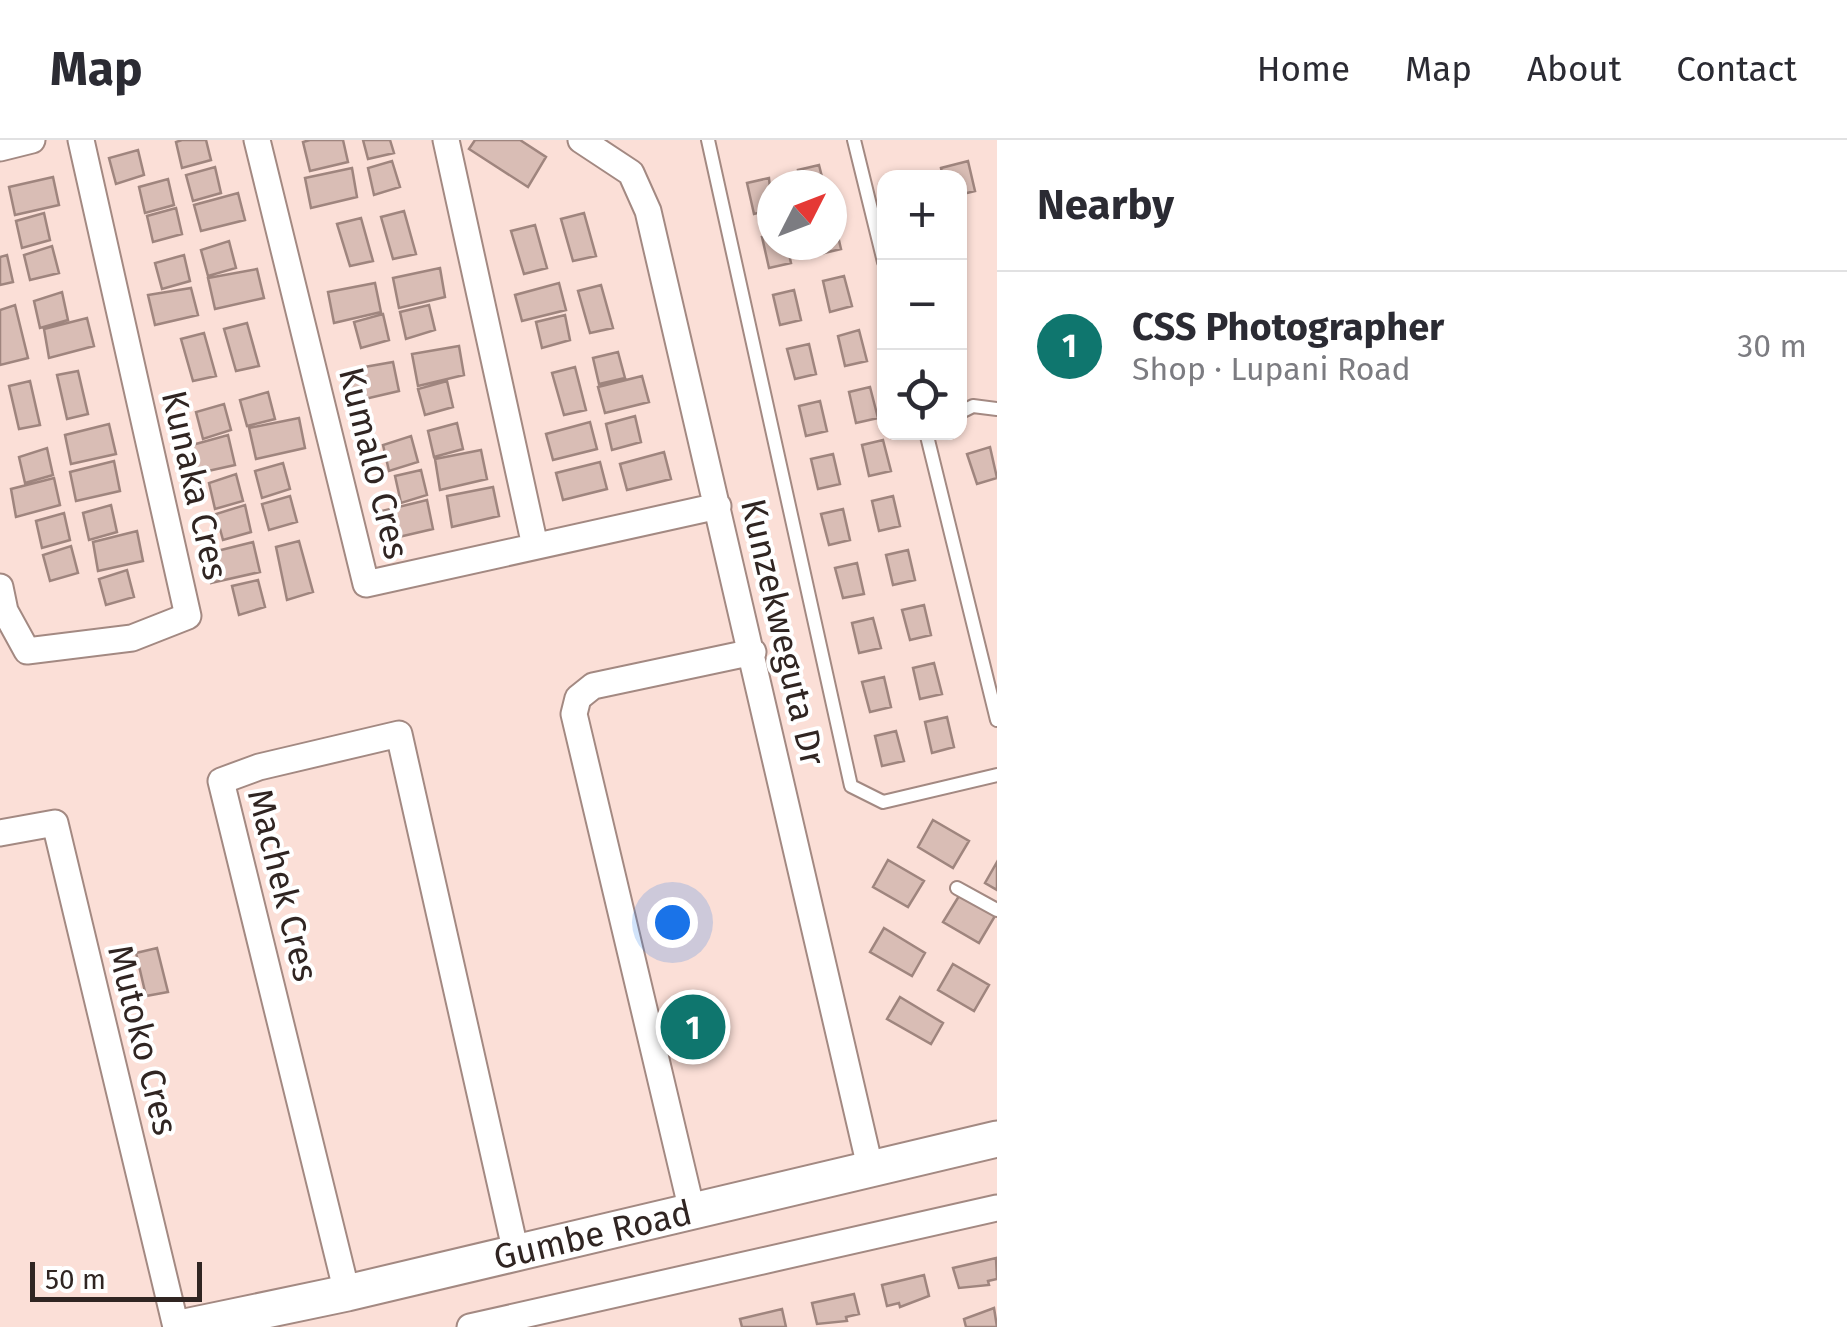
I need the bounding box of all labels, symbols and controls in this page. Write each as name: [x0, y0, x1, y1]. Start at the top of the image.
text: Map: [50, 40, 143, 98]
text: Home: [1257, 48, 1350, 90]
text: Map: [1405, 48, 1472, 90]
text: About: [1527, 48, 1621, 90]
text: Contact: [1676, 48, 1797, 90]
north arrow: [757, 170, 847, 260]
map controls: [877, 170, 967, 440]
button: +: [877, 170, 967, 260]
text: Nearby: [1037, 180, 1174, 230]
button: −: [877, 260, 967, 350]
text: CSS Photographer: [1132, 304, 1444, 350]
text: 1: [1062, 327, 1077, 365]
text: 30 m: [1737, 327, 1807, 365]
button: locate: [877, 350, 967, 440]
text: Shop · Lupani Road: [1132, 350, 1411, 388]
street label: Kumalo Cres: [330, 363, 418, 563]
street label: Kunaka Cres: [153, 386, 237, 584]
street label: Kunzekweguta Dr: [732, 495, 834, 770]
street label: Machek Cres: [239, 784, 327, 986]
your location: [647, 897, 698, 948]
street label: Mutoko Cres: [99, 941, 187, 1139]
pin: 1: [660, 990, 726, 1064]
street label: Gumbe Road: [489, 1191, 696, 1279]
scale bar: [30, 1257, 202, 1302]
text: 50 m: [45, 1263, 106, 1296]

